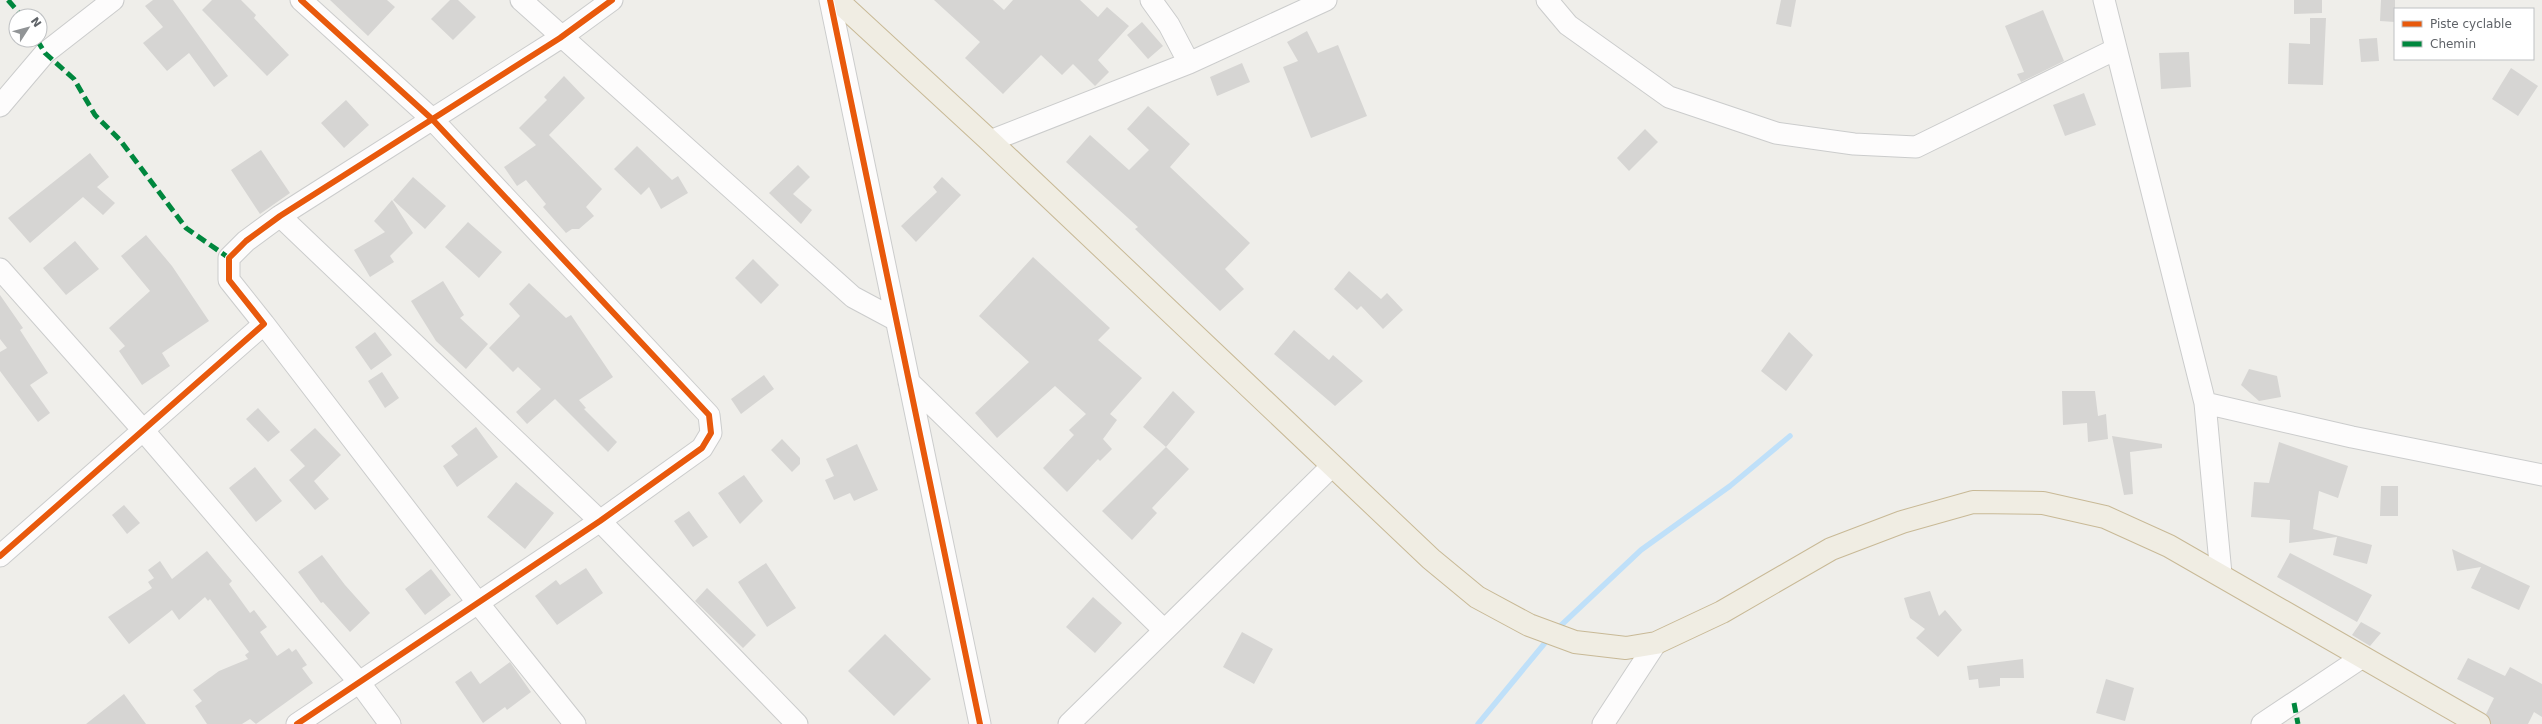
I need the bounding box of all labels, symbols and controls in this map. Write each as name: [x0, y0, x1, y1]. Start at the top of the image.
north arrow: [8, 8, 48, 48]
legend: [2394, 8, 2534, 60]
text: N: [28, 15, 44, 30]
text: Piste cyclable: [2430, 17, 2512, 31]
text: Chemin: [2430, 37, 2476, 51]

